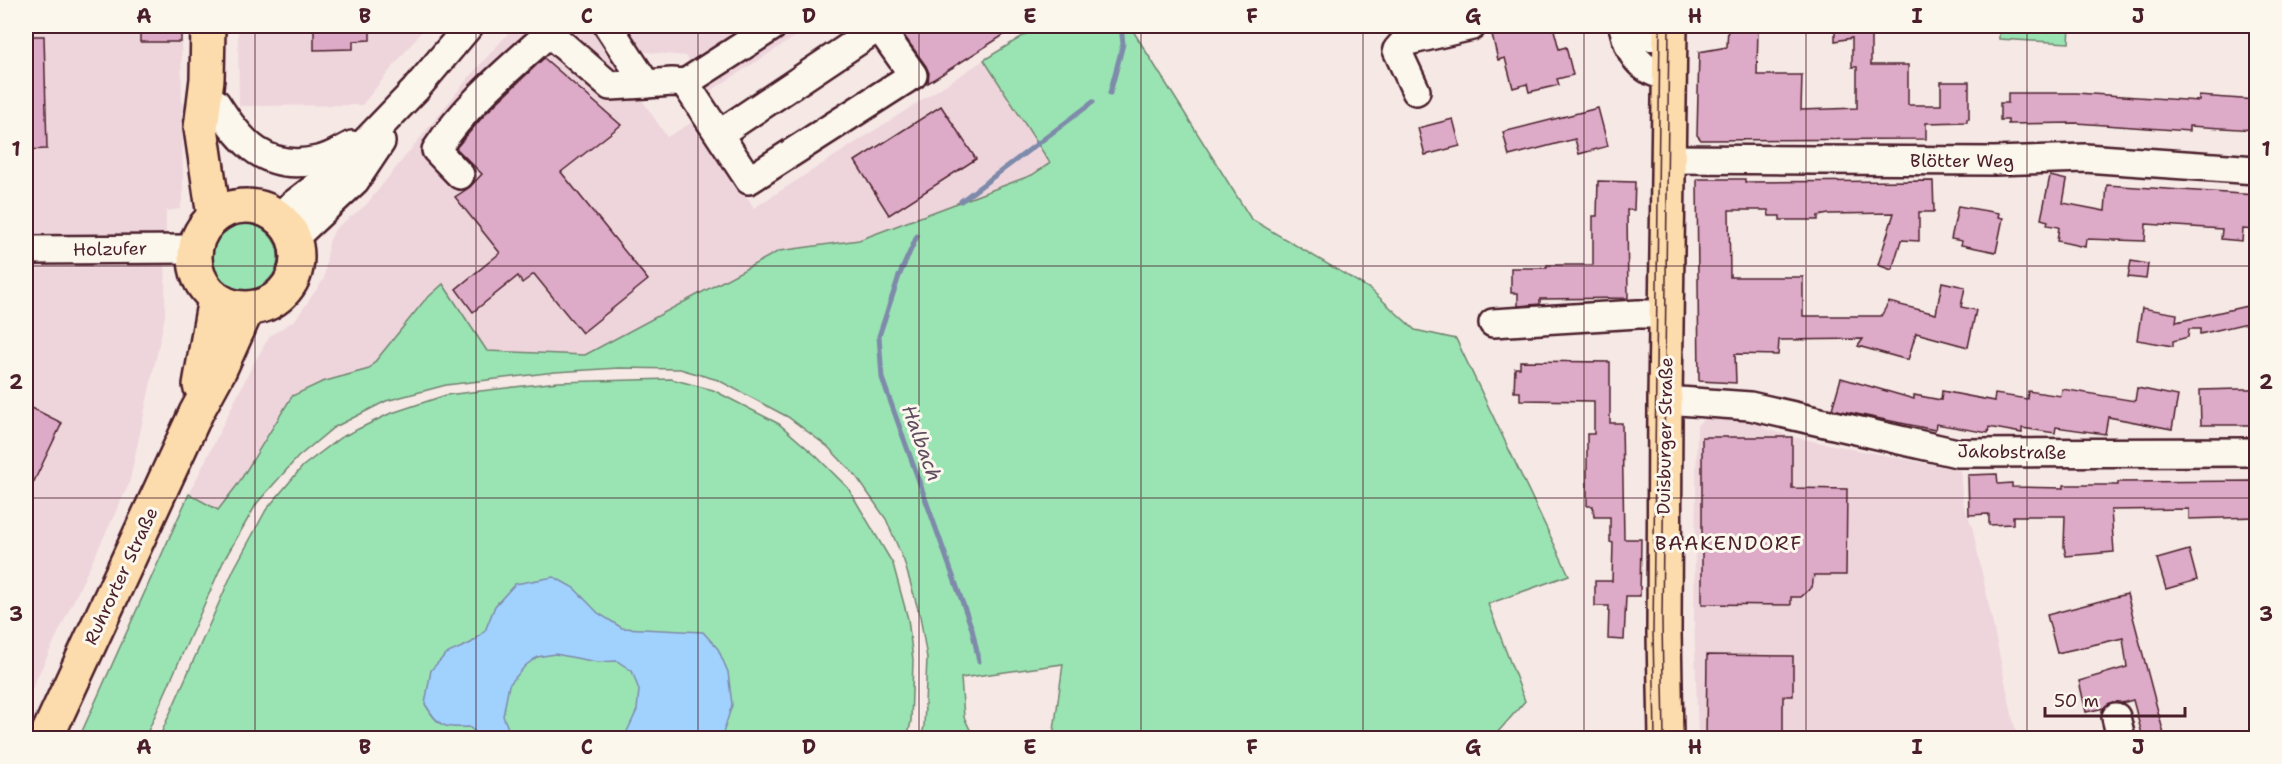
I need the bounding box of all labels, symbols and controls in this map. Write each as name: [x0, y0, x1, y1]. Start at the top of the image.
text: A: [136, 3, 152, 29]
text: B: [359, 3, 371, 29]
text: C: [581, 3, 593, 29]
text: D: [802, 3, 816, 29]
text: E: [1023, 3, 1037, 29]
text: F: [1246, 3, 1258, 29]
text: G: [1465, 3, 1481, 29]
text: H: [1688, 3, 1702, 29]
text: I: [1911, 3, 1923, 29]
text: J: [2132, 3, 2145, 29]
text: 1: [11, 136, 21, 162]
text: 1: [2261, 136, 2271, 162]
street label: Blötter Weg: [1910, 149, 2014, 173]
street label: Holzufer: [73, 236, 147, 262]
street label: Duisburger Straße: [1652, 357, 1678, 515]
text: 2: [9, 369, 23, 395]
text: 2: [2259, 369, 2273, 395]
water label: Halbach: [896, 401, 948, 485]
street label: Jakobstraße: [1957, 439, 2067, 465]
street label: Ruhrorter Straße: [79, 503, 163, 649]
district label: BAAKENDORF: [1655, 530, 1803, 556]
text: 3: [9, 601, 23, 627]
text: 3: [2259, 601, 2273, 627]
scale bar: [2045, 680, 2184, 718]
text: 50 m: [2054, 689, 2099, 713]
text: A: [136, 734, 152, 760]
text: B: [359, 734, 371, 760]
text: C: [581, 734, 593, 760]
text: D: [802, 734, 816, 760]
text: E: [1023, 734, 1037, 760]
text: F: [1246, 734, 1258, 760]
text: G: [1465, 734, 1481, 760]
text: H: [1688, 734, 1702, 760]
text: I: [1911, 734, 1923, 760]
text: J: [2132, 734, 2145, 760]

